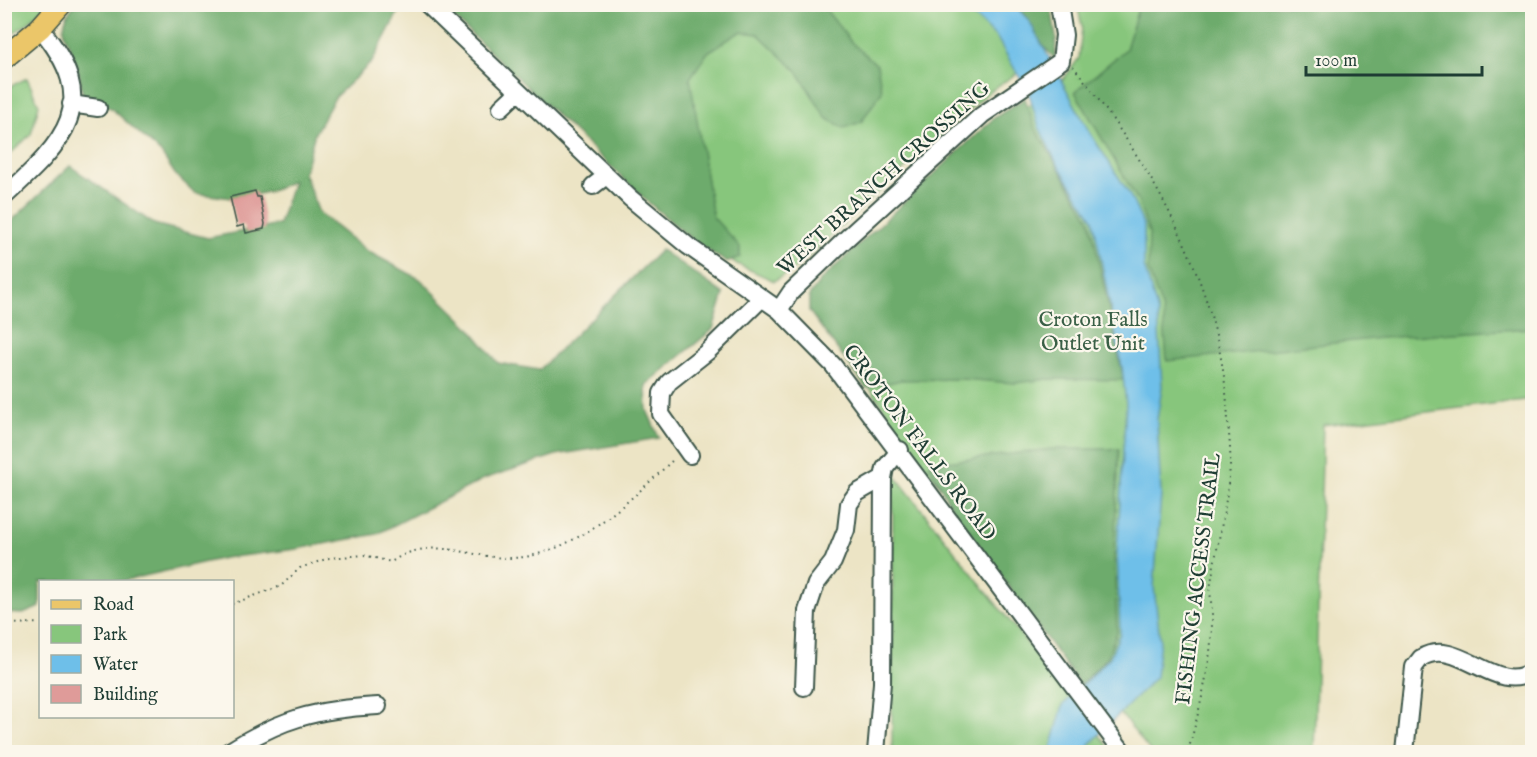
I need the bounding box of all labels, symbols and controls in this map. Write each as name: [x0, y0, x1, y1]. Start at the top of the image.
scale bar: [1306, 39, 1482, 77]
text: 100 m: [1315, 50, 1357, 73]
street label: WEST BRANCH CROSSING: [772, 76, 996, 282]
park label: Croton Falls Outlet Unit: [1038, 307, 1148, 358]
street label: CROTON FALLS ROAD: [836, 340, 1002, 546]
street label: FISHING ACCESS TRAIL: [1170, 452, 1228, 706]
legend: [39, 580, 234, 718]
text: Road: [93, 594, 134, 617]
text: Park: [93, 624, 128, 647]
text: Water: [93, 654, 138, 677]
text: Building: [93, 684, 158, 707]

